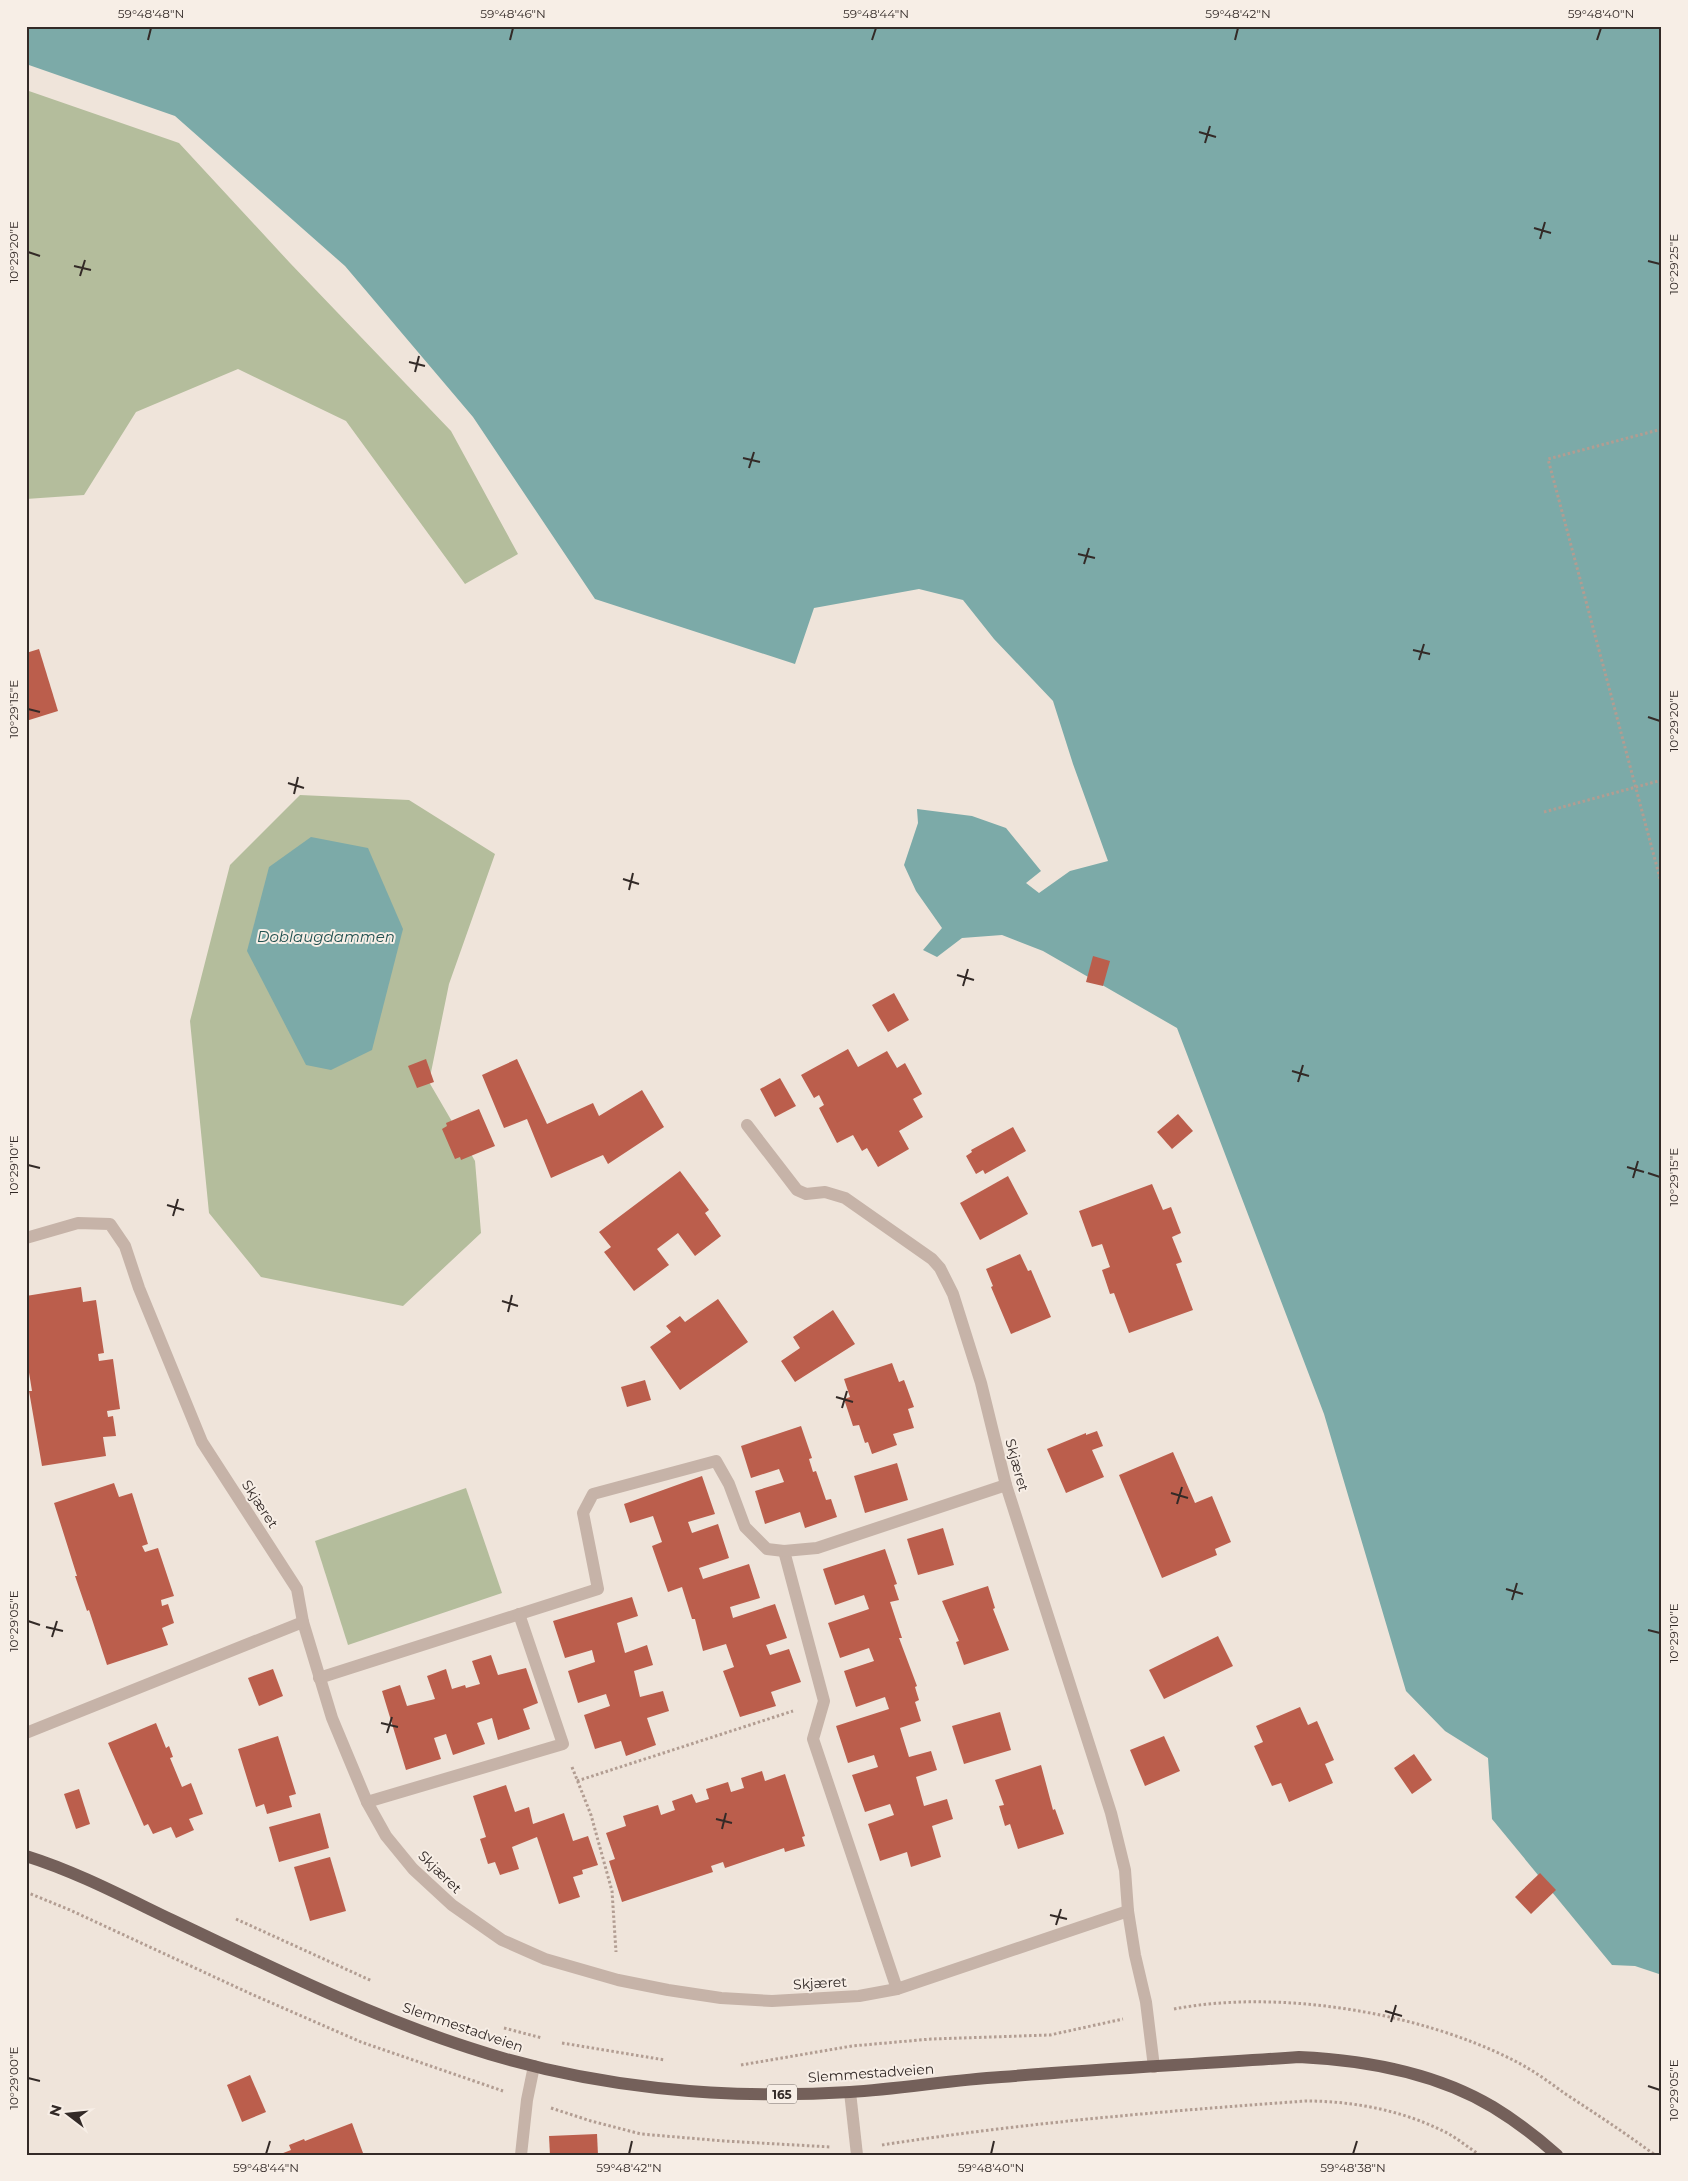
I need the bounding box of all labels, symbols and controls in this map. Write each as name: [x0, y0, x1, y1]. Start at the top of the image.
text: 59°48'48"N: [118, 6, 184, 21]
text: 59°48'46"N: [480, 6, 546, 21]
text: 59°48'44"N: [843, 6, 909, 21]
text: 59°48'42"N: [1205, 6, 1271, 21]
text: 59°48'40"N: [1568, 6, 1634, 21]
text: 10°29'20"E: [6, 221, 21, 283]
text: 10°29'25"E: [1666, 234, 1681, 294]
text: 10°29'15"E: [6, 680, 21, 738]
text: 10°29'20"E: [1666, 690, 1681, 752]
water label: Doblaugdammen: [257, 927, 395, 946]
text: 10°29'10"E: [6, 1135, 21, 1195]
text: 10°29'15"E: [1666, 1148, 1681, 1206]
street label: Skjæret: [1001, 1437, 1033, 1494]
street label: Skjæret: [238, 1476, 282, 1532]
text: 10°29'05"E: [6, 1590, 21, 1652]
text: 10°29'10"E: [1666, 1603, 1681, 1663]
street label: Skjæret: [414, 1847, 466, 1897]
street label: Skjæret: [793, 1973, 848, 1993]
street label: Slemmestadveien: [400, 1998, 526, 2056]
text: 10°29'00"E: [6, 2047, 21, 2109]
text: 10°29'05"E: [1666, 2059, 1681, 2121]
street label: Slemmestadveien: [807, 2060, 935, 2086]
road number: 165: [767, 2084, 797, 2104]
north arrow: [42, 2088, 92, 2138]
text: N: [45, 2102, 66, 2118]
text: 59°48'44"N: [233, 2160, 299, 2175]
text: 59°48'42"N: [596, 2160, 662, 2175]
text: 59°48'40"N: [958, 2160, 1024, 2175]
text: 59°48'38"N: [1320, 2160, 1386, 2175]

